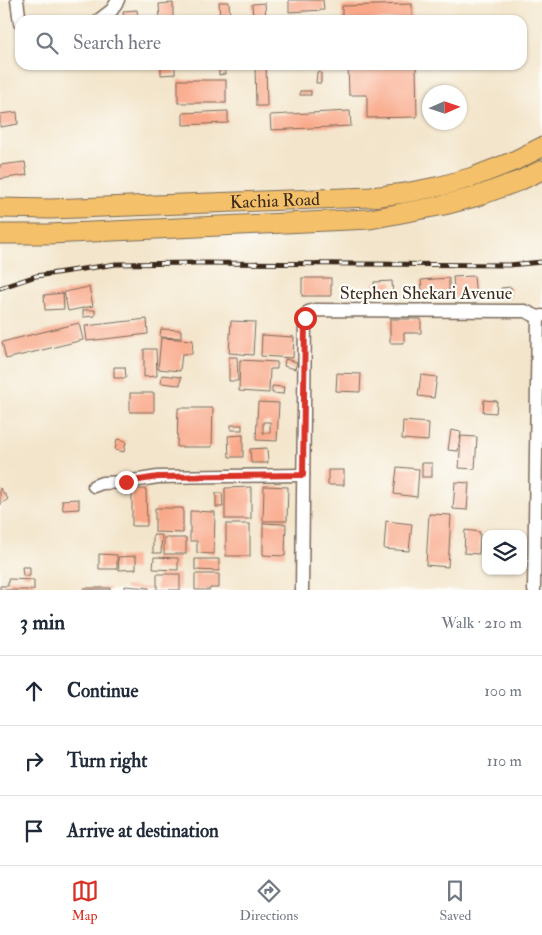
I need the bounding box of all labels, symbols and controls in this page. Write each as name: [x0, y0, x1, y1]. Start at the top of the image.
search box: [15, 15, 527, 70]
icon: search: [33, 29, 61, 57]
text: Search here: [73, 31, 161, 55]
north arrow: [422, 85, 467, 130]
street label: Kachia Road: [229, 187, 321, 214]
street label: Stephen Shekari Avenue: [340, 282, 513, 305]
route start: [294, 307, 317, 330]
route end: [115, 471, 138, 494]
map controls: [482, 530, 527, 575]
button: layers: [482, 530, 527, 575]
text: 3 min: [20, 609, 65, 636]
text: Walk · 210 m: [441, 613, 522, 633]
icon: ahead: [20, 677, 48, 705]
text: Continue: [67, 679, 138, 703]
text: 100 m: [484, 681, 522, 701]
icon: right: [20, 747, 48, 775]
text: Turn right: [67, 749, 147, 773]
text: 110 m: [487, 751, 522, 771]
icon: arrive: [20, 817, 48, 845]
text: Arrive at destination: [67, 819, 219, 843]
tab: Map: [71, 877, 99, 924]
tab: Directions: [240, 877, 298, 924]
tab: Saved: [439, 877, 471, 924]

